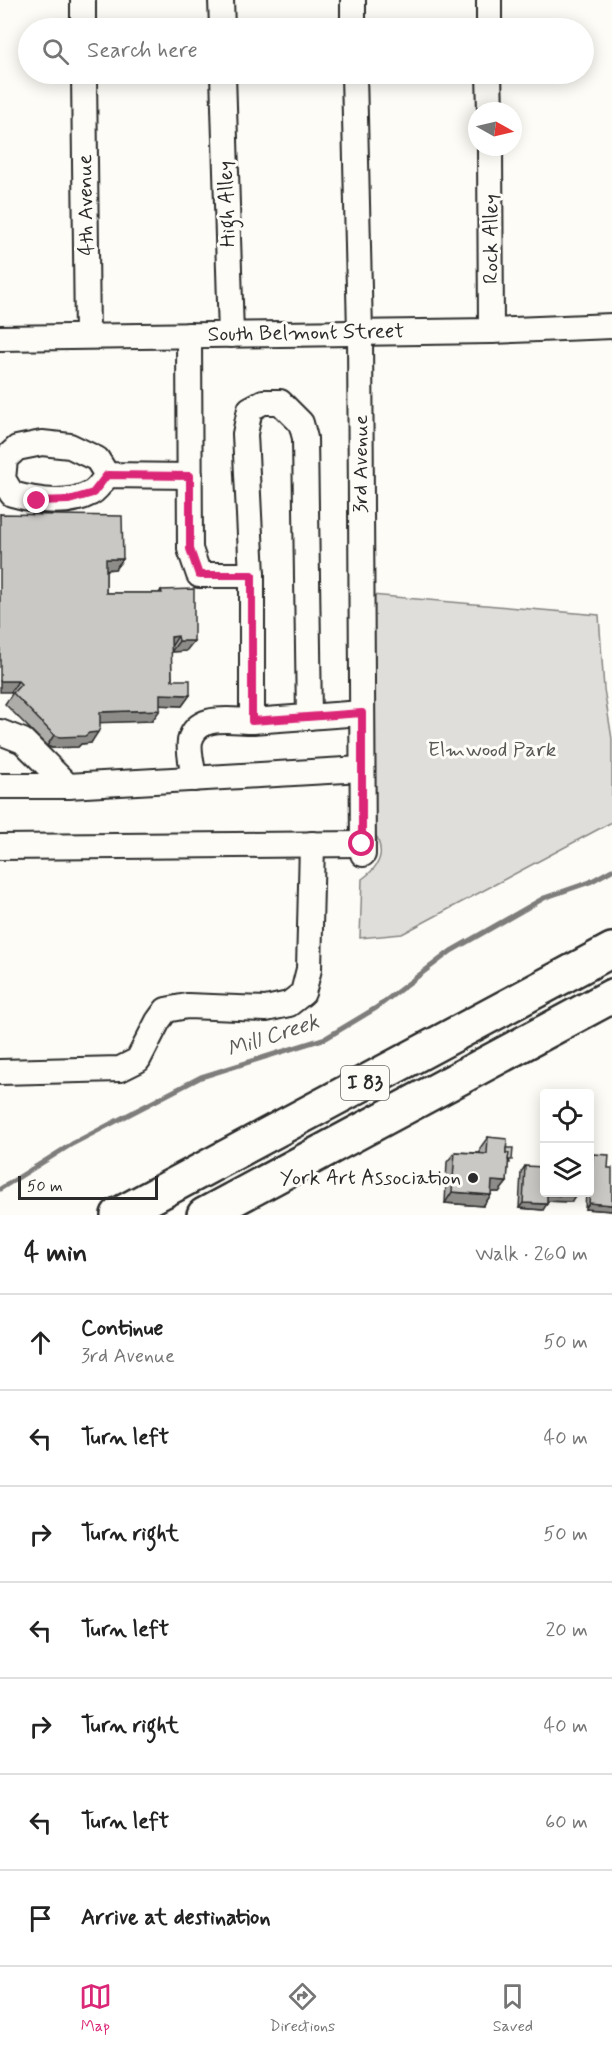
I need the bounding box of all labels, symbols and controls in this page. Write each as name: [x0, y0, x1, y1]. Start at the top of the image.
search box: [18, 18, 594, 84]
icon: search: [39, 35, 72, 68]
text: Search here: [87, 37, 198, 65]
north arrow: [468, 102, 522, 156]
street label: 4th Avenue: [71, 154, 101, 256]
street label: High Alley: [211, 160, 245, 248]
street label: Rock Alley: [477, 194, 505, 284]
street label: South Belmont Street: [207, 317, 405, 349]
street label: 3rd Avenue: [347, 415, 375, 513]
route end: [23, 487, 49, 513]
park label: Elmwood Park: [428, 736, 557, 764]
route start: [348, 830, 374, 856]
water label: Mill Creek: [223, 1008, 323, 1064]
road number: I 83: [341, 1066, 389, 1100]
map controls: [540, 1089, 594, 1197]
button: locate: [540, 1089, 594, 1143]
button: layers: [540, 1143, 594, 1197]
place label: York Art Association: [280, 1164, 461, 1192]
marker: York Art Association: [466, 1171, 480, 1185]
scale bar: [18, 1173, 158, 1200]
text: 50 m: [27, 1176, 63, 1197]
text: 4 min: [24, 1237, 87, 1271]
text: Walk · 260 m: [475, 1241, 588, 1268]
text: Continue: [81, 1315, 163, 1343]
icon: ahead: [24, 1326, 57, 1359]
text: 50 m: [543, 1329, 588, 1356]
text: 3rd Avenue: [81, 1343, 175, 1370]
icon: left: [24, 1422, 57, 1455]
text: Turn left: [81, 1424, 169, 1452]
text: 40 m: [544, 1425, 588, 1452]
icon: right: [24, 1518, 57, 1551]
text: Turn right: [81, 1520, 179, 1548]
text: 50 m: [543, 1521, 588, 1548]
icon: left: [24, 1614, 57, 1647]
text: Turn left: [81, 1616, 169, 1644]
text: 20 m: [545, 1617, 588, 1644]
icon: right: [24, 1710, 57, 1743]
text: Turn right: [81, 1712, 179, 1740]
text: 40 m: [544, 1713, 588, 1740]
icon: left: [24, 1806, 57, 1839]
text: Turn left: [81, 1808, 169, 1836]
text: 60 m: [545, 1809, 588, 1836]
icon: arrive: [24, 1902, 57, 1935]
text: Arrive at destination: [81, 1904, 271, 1932]
tab: Map: [79, 1980, 112, 2037]
tab: Directions: [269, 1980, 335, 2037]
tab: Saved: [493, 1980, 533, 2037]

